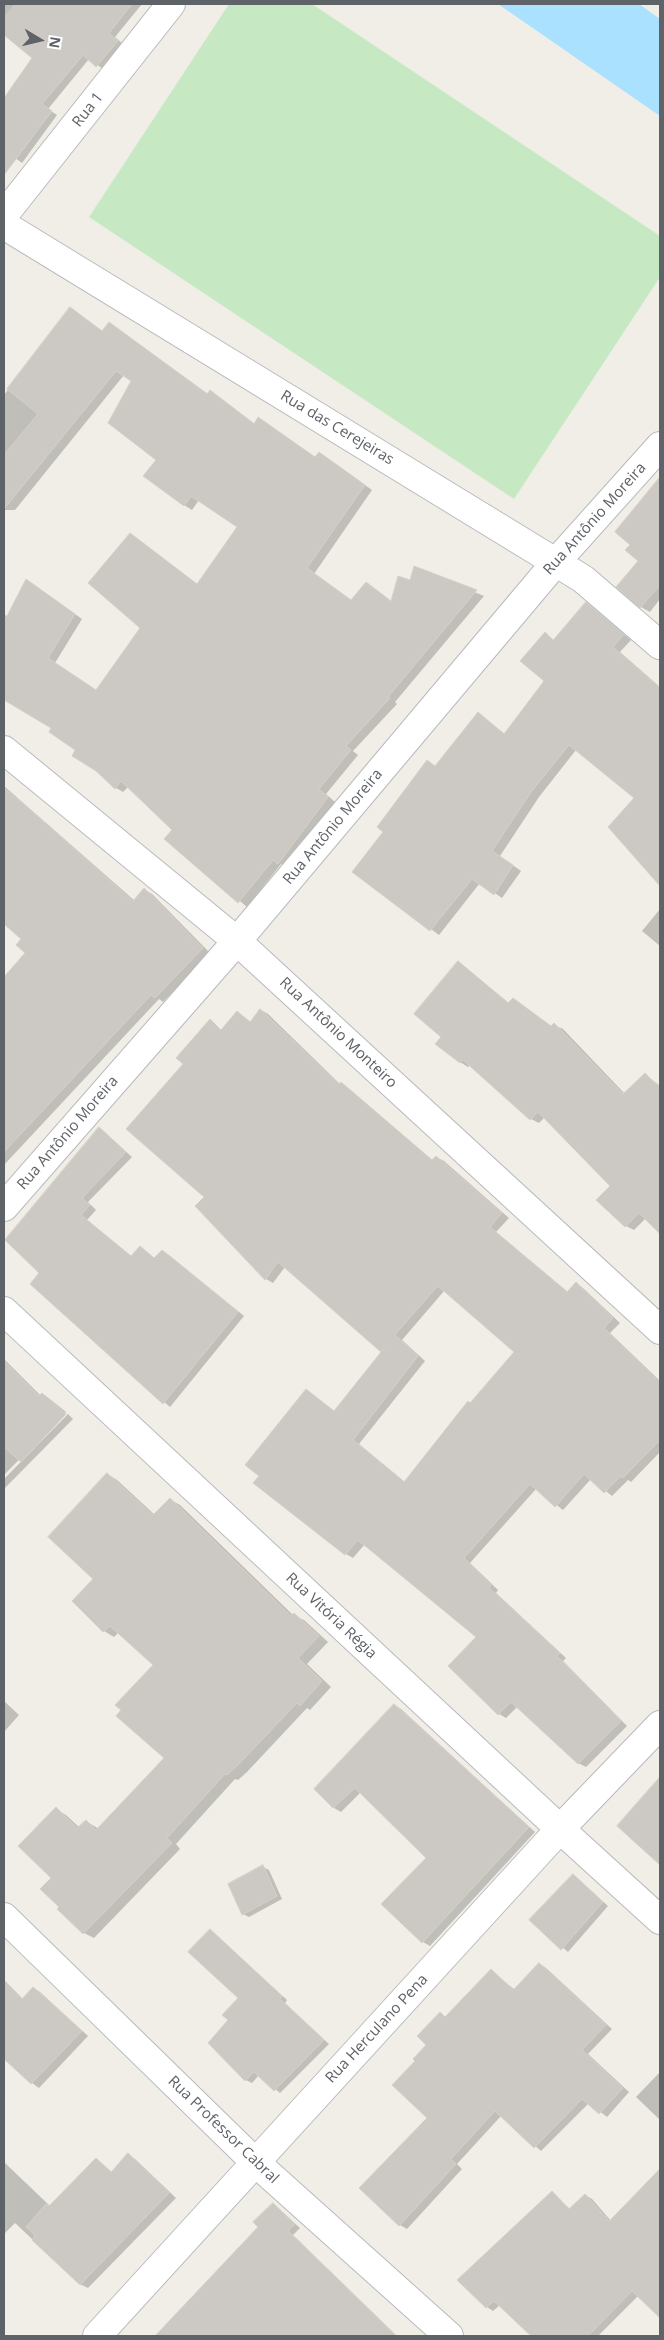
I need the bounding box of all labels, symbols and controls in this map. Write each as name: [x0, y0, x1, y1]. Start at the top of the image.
north arrow: [15, 15, 65, 65]
text: N: [45, 35, 66, 50]
street label: Rua 1: [69, 89, 107, 131]
street label: Rua das Cerejeiras: [277, 387, 397, 469]
street label: Rua Antônio Moreira: [540, 459, 650, 579]
street label: Rua Antônio Moreira: [280, 766, 386, 888]
street label: Rua Antônio Monteiro: [276, 974, 400, 1092]
street label: Rua Antônio Moreira: [14, 1072, 122, 1194]
street label: Rua Vitória Régia: [282, 1569, 380, 1663]
street label: Rua Herculano Pena: [322, 1971, 432, 2087]
street label: Rua Professor Cabral: [164, 2073, 282, 2187]

